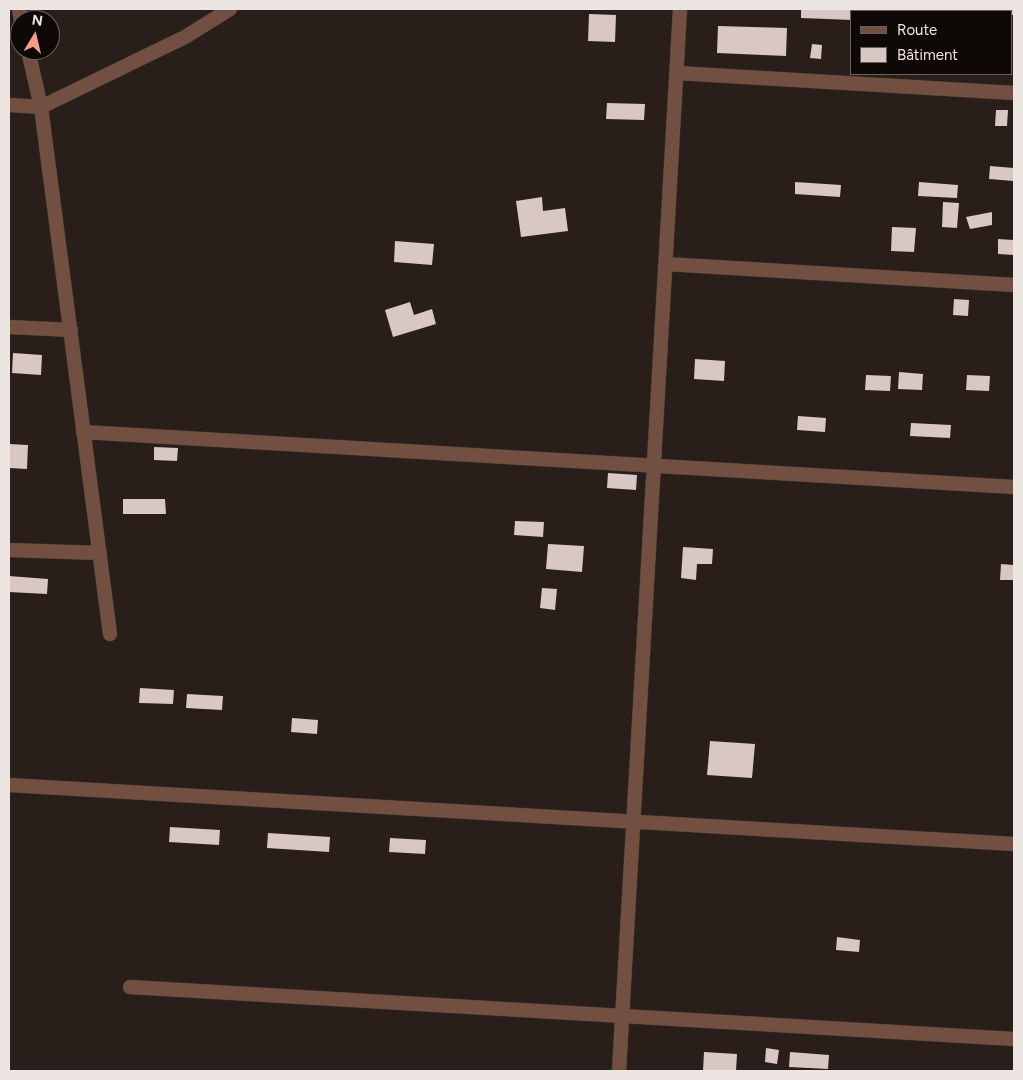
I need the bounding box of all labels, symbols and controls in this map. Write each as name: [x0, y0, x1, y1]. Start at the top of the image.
north arrow: [10, 10, 60, 60]
legend: [850, 10, 1013, 75]
text: N: [31, 11, 44, 30]
text: Route: [897, 21, 937, 39]
text: Bâtiment: [897, 46, 958, 64]

